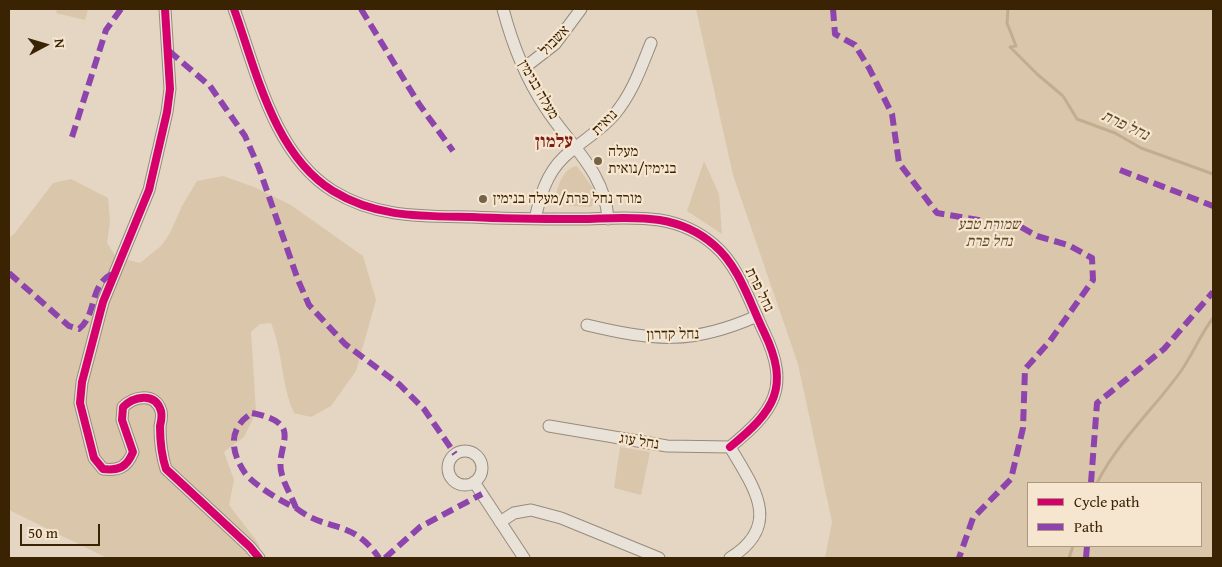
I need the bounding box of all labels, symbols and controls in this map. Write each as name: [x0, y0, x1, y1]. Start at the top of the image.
north arrow: [20, 20, 70, 70]
street label: אשבול: [536, 22, 574, 60]
text: N: [49, 38, 70, 49]
street label: מעלה בנימין: [514, 57, 562, 123]
street label: נואית: [588, 106, 622, 140]
water label: נחל פרת: [1098, 107, 1152, 145]
district label: עלמון: [535, 131, 573, 153]
place label: מעלה בנימין/נואית: [608, 143, 677, 178]
marker: מעלה בנימין/נואית: [592, 155, 604, 167]
place label: מורד נחל פרת/מעלה בנימין: [493, 190, 642, 208]
marker: מורד נחל פרת/מעלה בנימין: [477, 193, 489, 205]
park label: שמורת טבע נחל פרת: [958, 216, 1020, 251]
street label: נחל פרת: [741, 265, 777, 315]
street label: נחל קדרון: [647, 326, 699, 344]
street label: נחל עוג: [618, 430, 660, 454]
legend: [1027, 482, 1202, 547]
text: Cycle path: [1074, 491, 1140, 512]
scale bar: [22, 514, 102, 546]
text: Path: [1074, 516, 1103, 537]
text: 50 m: [28, 522, 58, 543]

